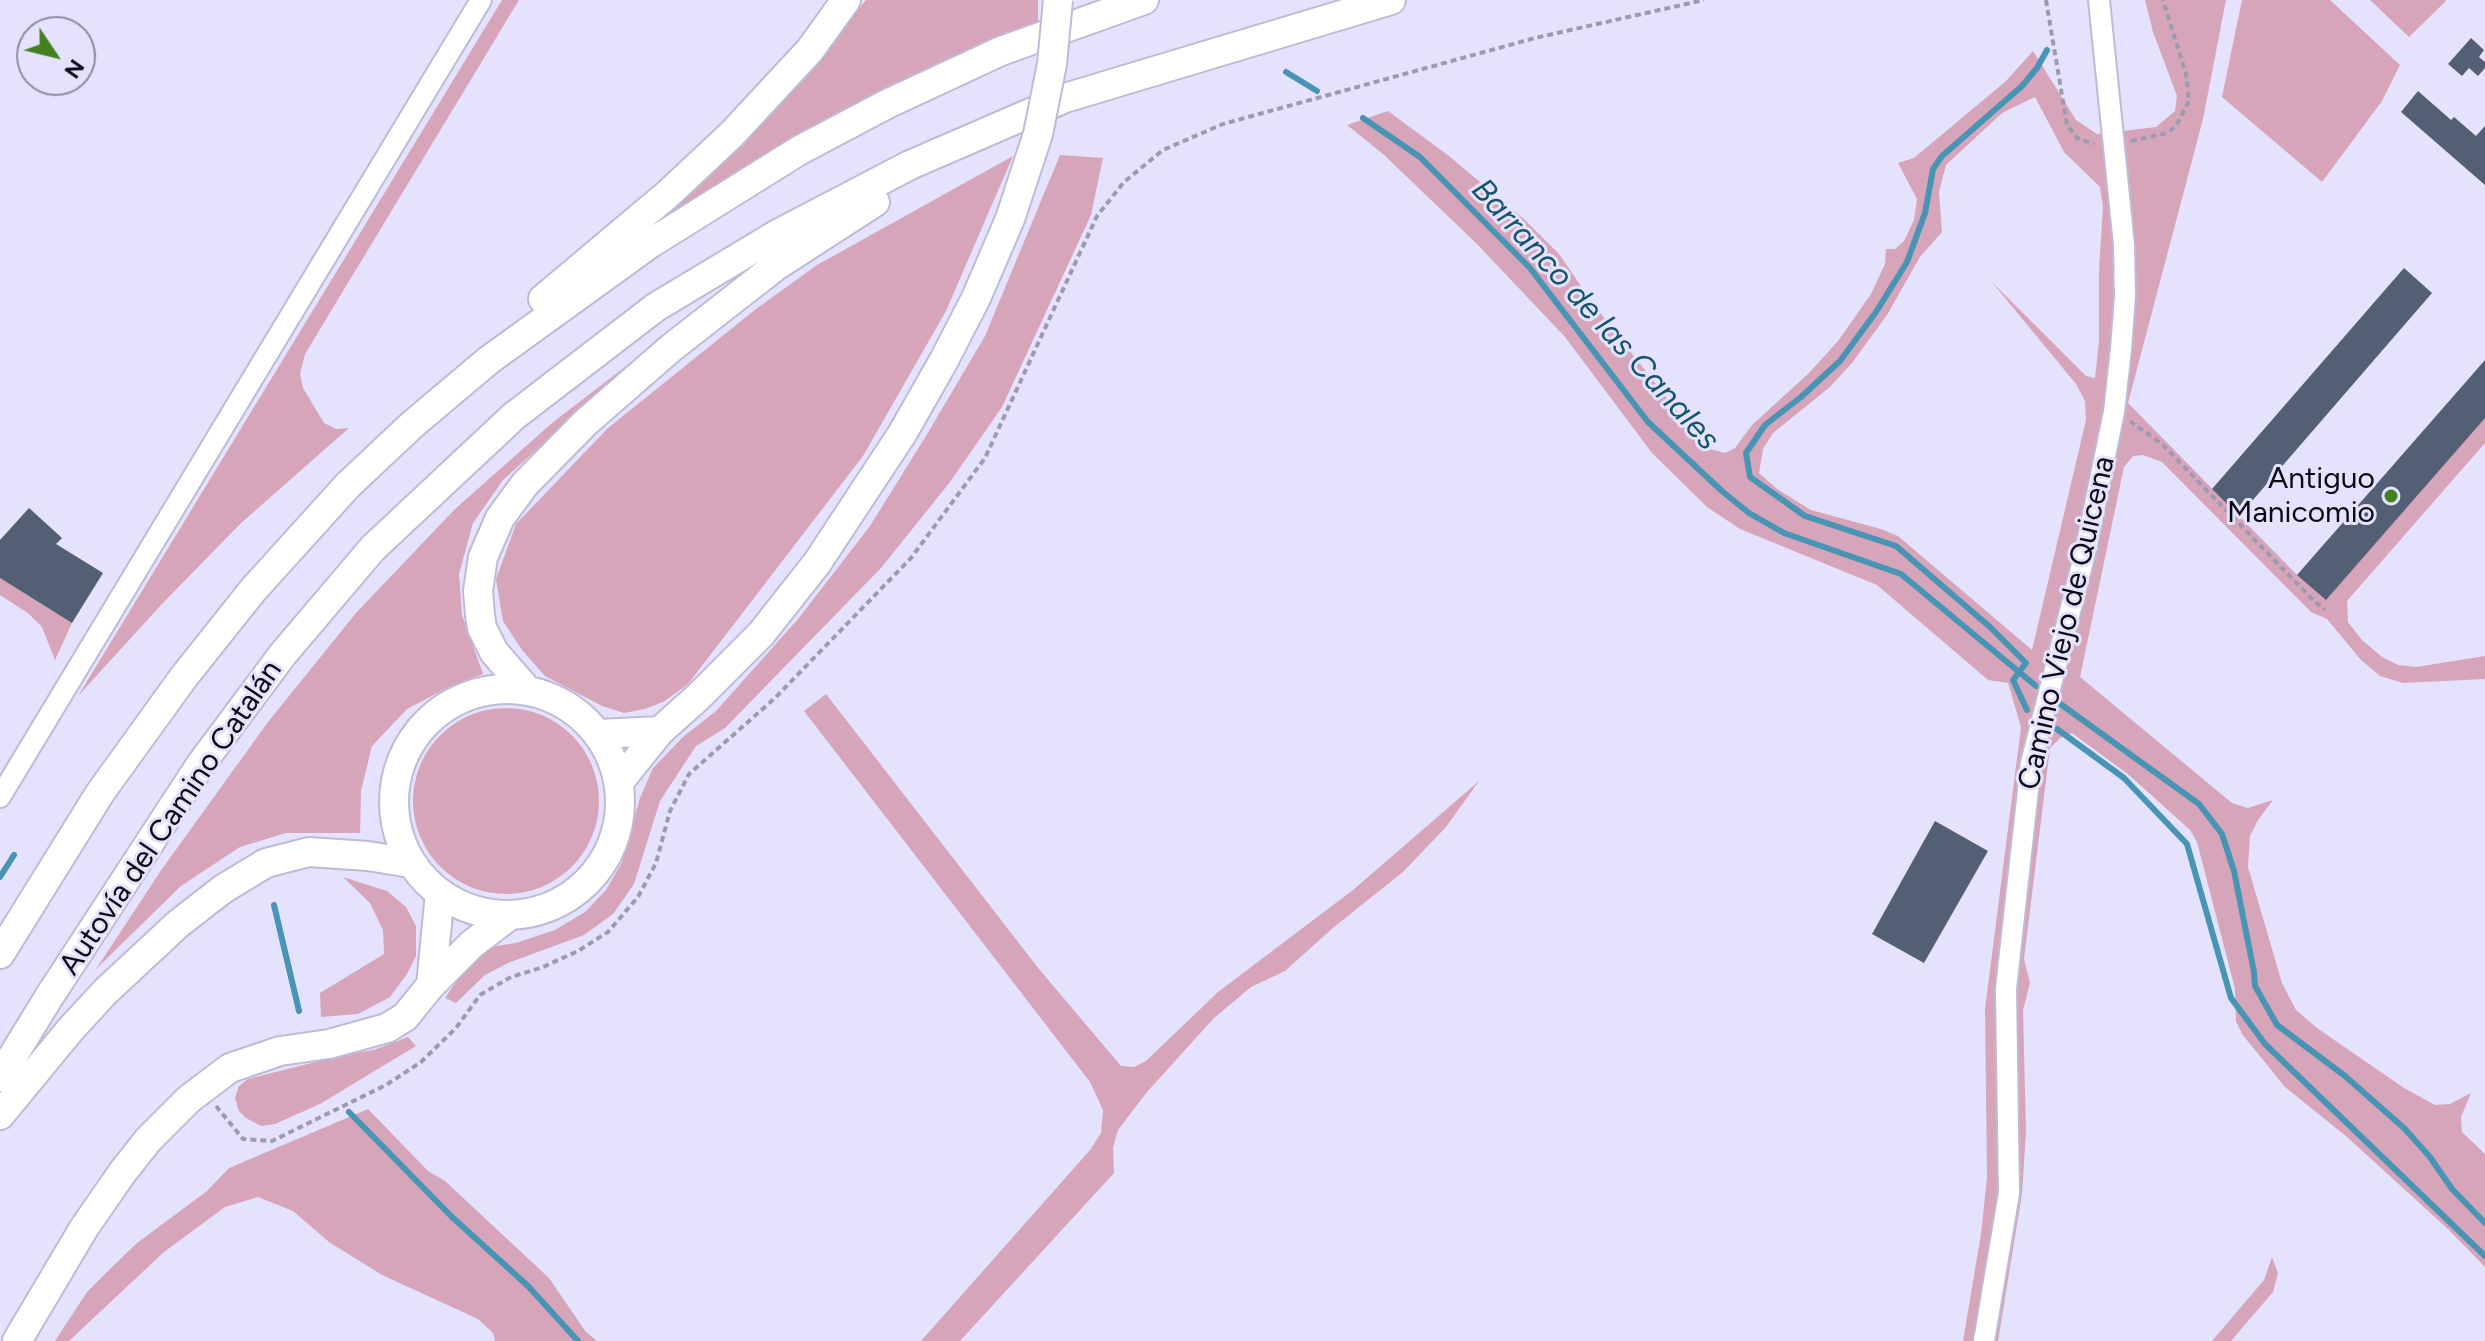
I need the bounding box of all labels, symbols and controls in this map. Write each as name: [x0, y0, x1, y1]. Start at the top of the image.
north arrow: [16, 16, 96, 96]
text: N: [58, 54, 90, 84]
water label: Barranco de las Canales: [1463, 171, 1727, 459]
street label: Camino Viejo de Quicena: [2011, 453, 2123, 793]
place label: Antiguo Manicomio: [2227, 461, 2375, 532]
marker: Antiguo Manicomio: [2382, 487, 2400, 505]
street label: Autovía del Camino Catalán: [52, 654, 290, 982]

